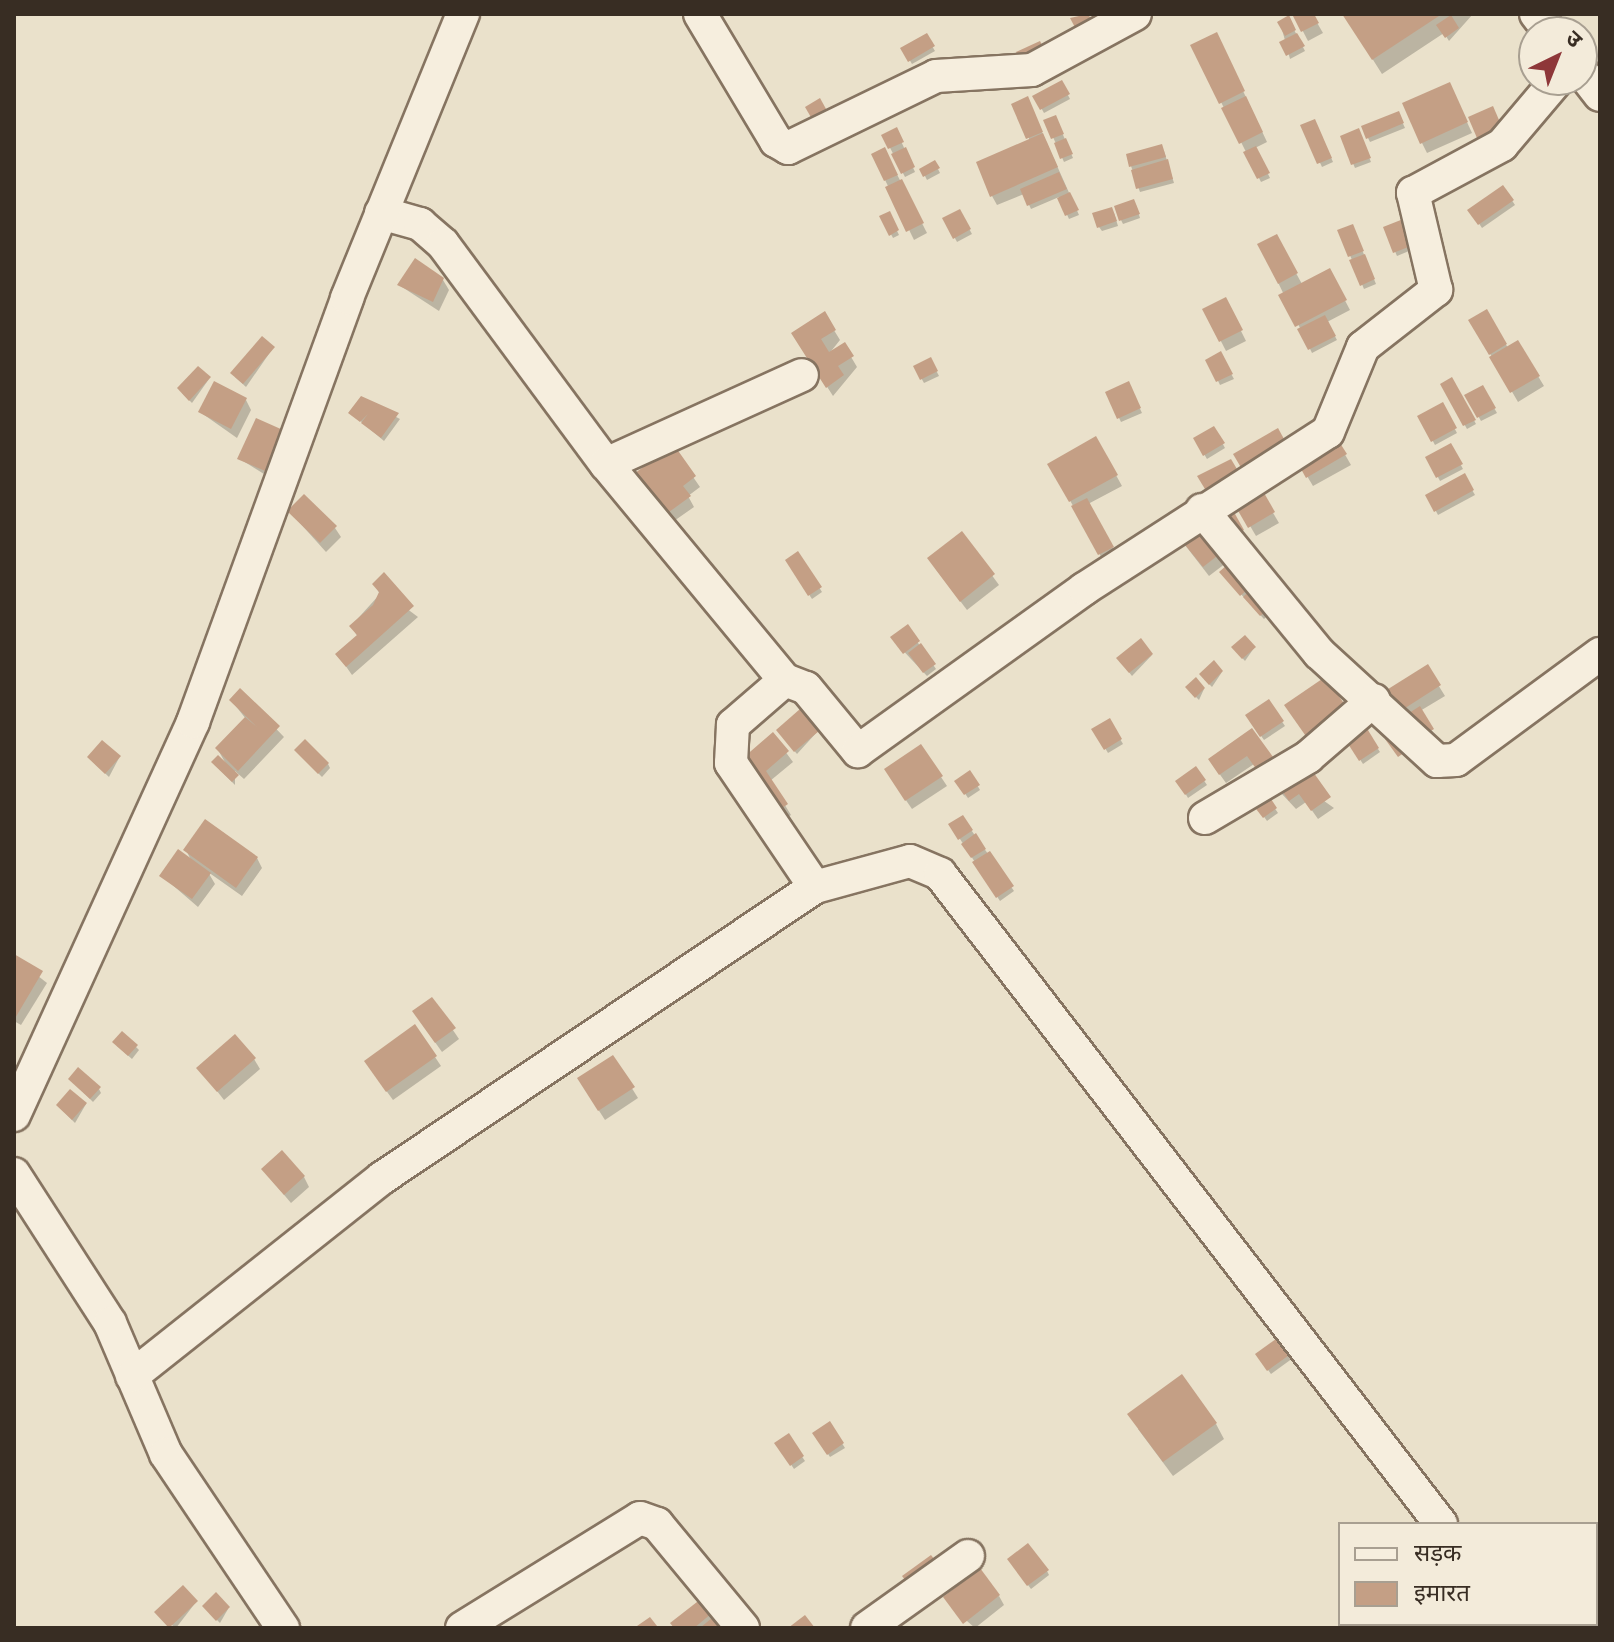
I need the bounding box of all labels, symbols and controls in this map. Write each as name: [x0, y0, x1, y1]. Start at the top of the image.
north arrow: [1518, 16, 1598, 96]
text: उ: [1557, 23, 1589, 56]
legend: [1338, 1522, 1598, 1626]
text: सड़क: [1414, 1536, 1462, 1572]
text: इमारत: [1414, 1576, 1470, 1612]

